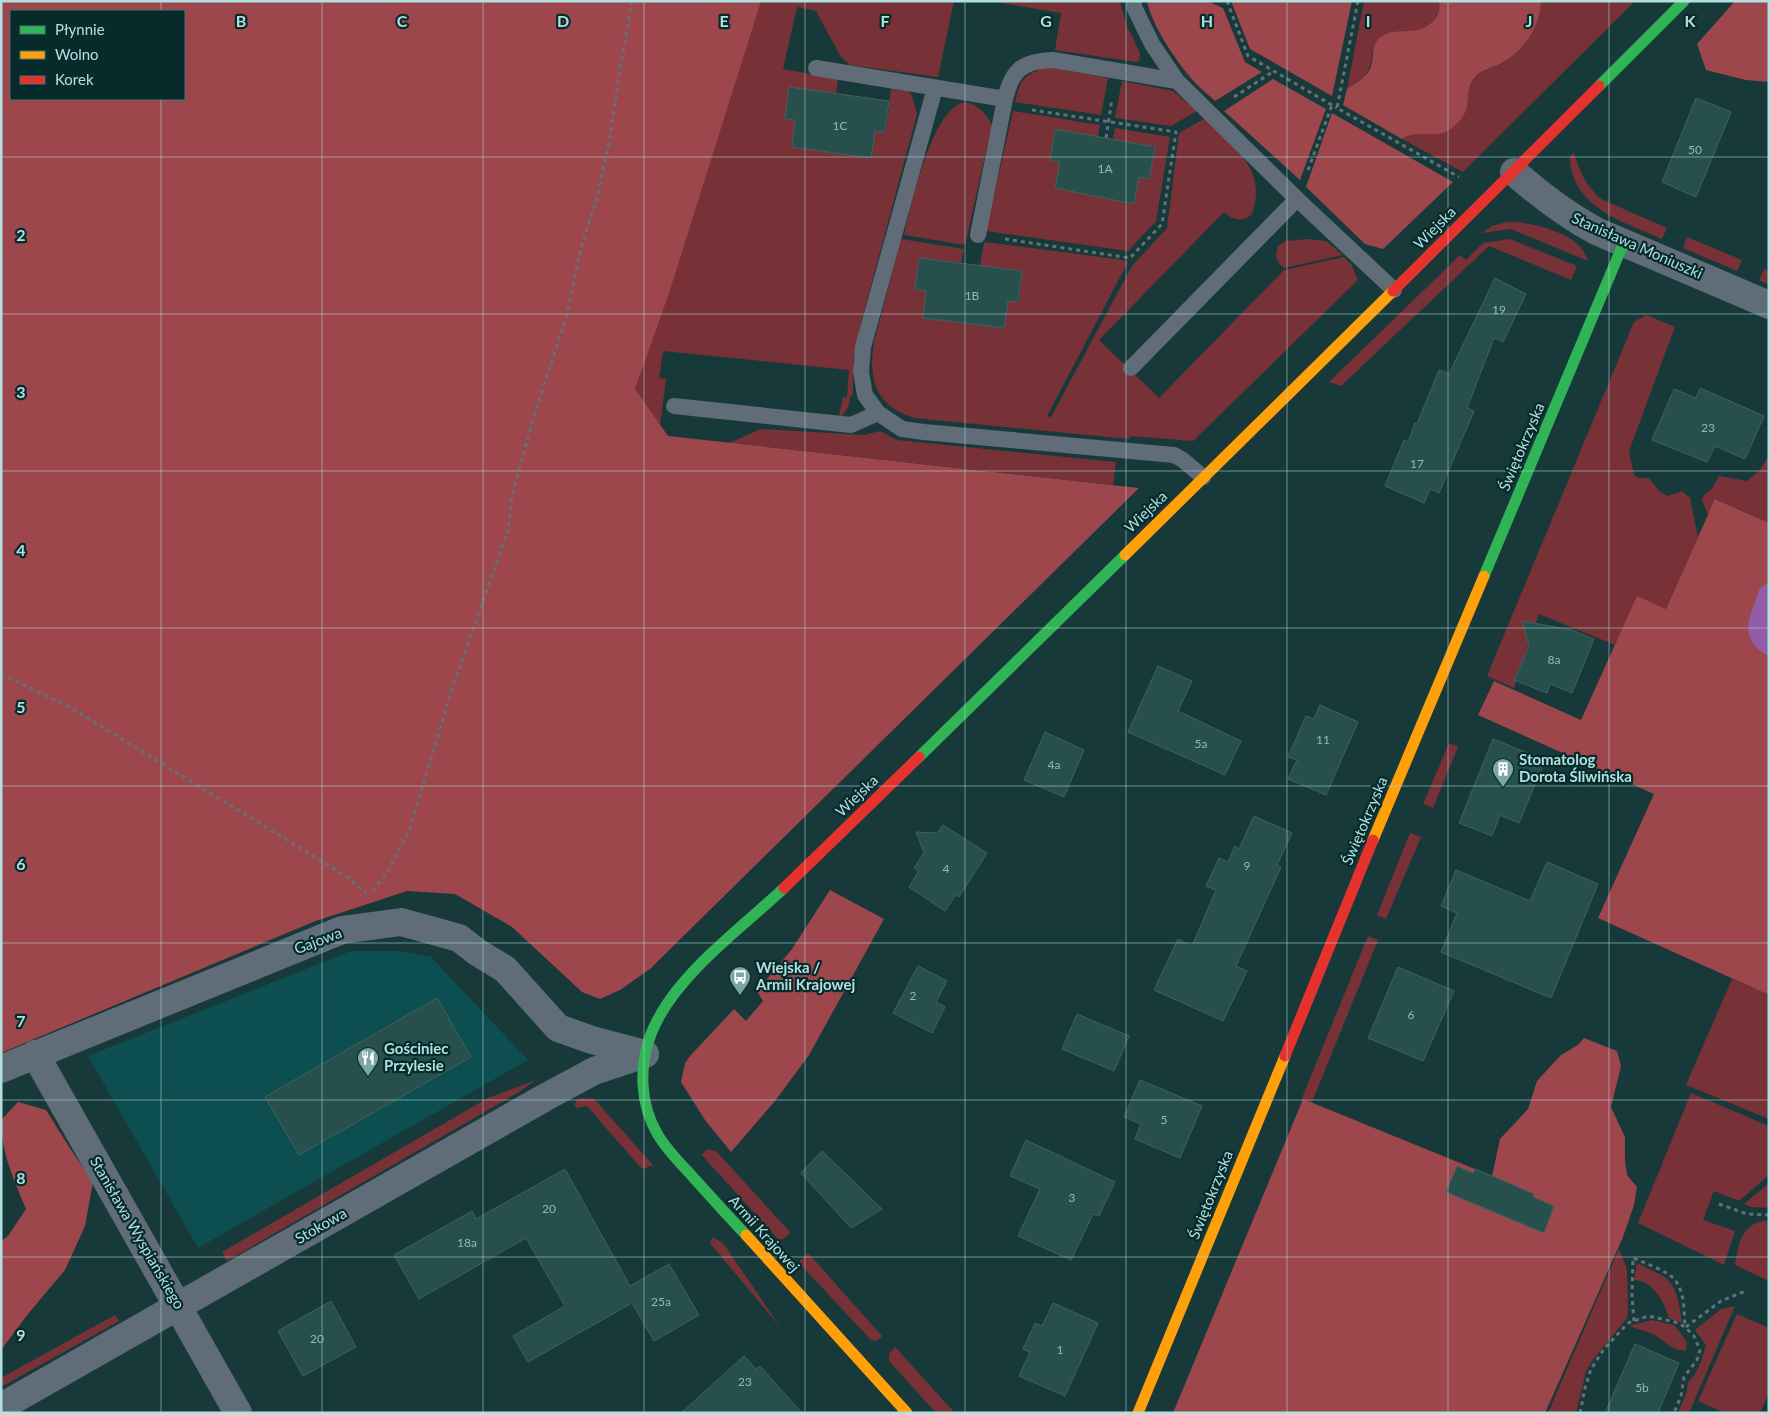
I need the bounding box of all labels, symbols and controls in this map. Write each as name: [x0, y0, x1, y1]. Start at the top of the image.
legend: [10, 10, 185, 100]
text: B: [236, 11, 246, 30]
text: C: [397, 11, 408, 30]
text: D: [557, 11, 569, 30]
text: E: [719, 11, 729, 30]
text: F: [880, 11, 890, 30]
text: G: [1040, 11, 1052, 30]
text: H: [1201, 11, 1213, 30]
text: I: [1366, 11, 1370, 30]
text: J: [1526, 11, 1532, 30]
text: K: [1685, 11, 1697, 30]
text: Płynnie: [55, 20, 105, 38]
text: Wolno: [55, 45, 99, 63]
text: Korek: [55, 70, 94, 88]
house number: 1C: [833, 118, 847, 133]
house number: 50: [1688, 142, 1702, 157]
house number: 1A: [1097, 161, 1113, 176]
street label: Wiejska: [1409, 202, 1459, 252]
street label: Stanisława Moniuszki: [1569, 208, 1706, 282]
text: 2: [16, 225, 26, 244]
house number: 1B: [965, 288, 980, 303]
house number: 19: [1492, 302, 1506, 317]
text: 3: [16, 382, 26, 401]
street label: Świętokrzyska: [1494, 400, 1548, 493]
house number: 23: [1701, 420, 1715, 435]
house number: 17: [1410, 456, 1424, 471]
street label: Wiejska: [1120, 487, 1170, 536]
text: 4: [16, 540, 26, 559]
house number: 8a: [1548, 652, 1560, 667]
text: 5: [16, 697, 26, 716]
house number: 11: [1316, 732, 1330, 747]
house number: 5a: [1195, 736, 1207, 751]
place label: Stomatolog Dorota Śliwińska: [1519, 750, 1632, 785]
house number: 4a: [1048, 757, 1060, 772]
building icon: Stomatolog Dorota Śliwińska: [1491, 757, 1515, 788]
street label: Wiejska: [831, 771, 881, 820]
street label: Świętokrzyska: [1337, 774, 1391, 867]
text: 6: [16, 854, 26, 873]
house number: 9: [1244, 858, 1251, 873]
house number: 4: [943, 861, 950, 876]
street label: Gajowa: [291, 923, 344, 957]
place label: Wiejska / Armii Krajowej: [755, 958, 855, 993]
bus stop icon: Wiejska / Armii Krajowej: [728, 965, 752, 996]
house number: 2: [910, 988, 917, 1003]
house number: 6: [1408, 1007, 1415, 1022]
text: 7: [16, 1011, 26, 1030]
place label: Gościniec Przylesie: [384, 1039, 449, 1074]
restaurant icon: Gościniec Przylesie: [356, 1046, 380, 1077]
house number: 5: [1161, 1112, 1168, 1127]
street label: Świętokrzyska: [1184, 1148, 1236, 1242]
street label: Stanisława Wyspiańskiego: [87, 1153, 189, 1312]
text: 8: [16, 1168, 26, 1187]
house number: 3: [1069, 1190, 1076, 1205]
street label: Armii Krajowej: [726, 1191, 804, 1275]
house number: 20: [542, 1201, 556, 1216]
street label: Stokowa: [292, 1203, 349, 1247]
house number: 18a: [457, 1235, 477, 1250]
house number: 25a: [651, 1294, 671, 1309]
text: 9: [16, 1325, 26, 1344]
house number: 20: [310, 1331, 324, 1346]
house number: 1: [1057, 1342, 1064, 1357]
house number: 23: [738, 1374, 752, 1389]
house number: 5b: [1635, 1380, 1649, 1395]

